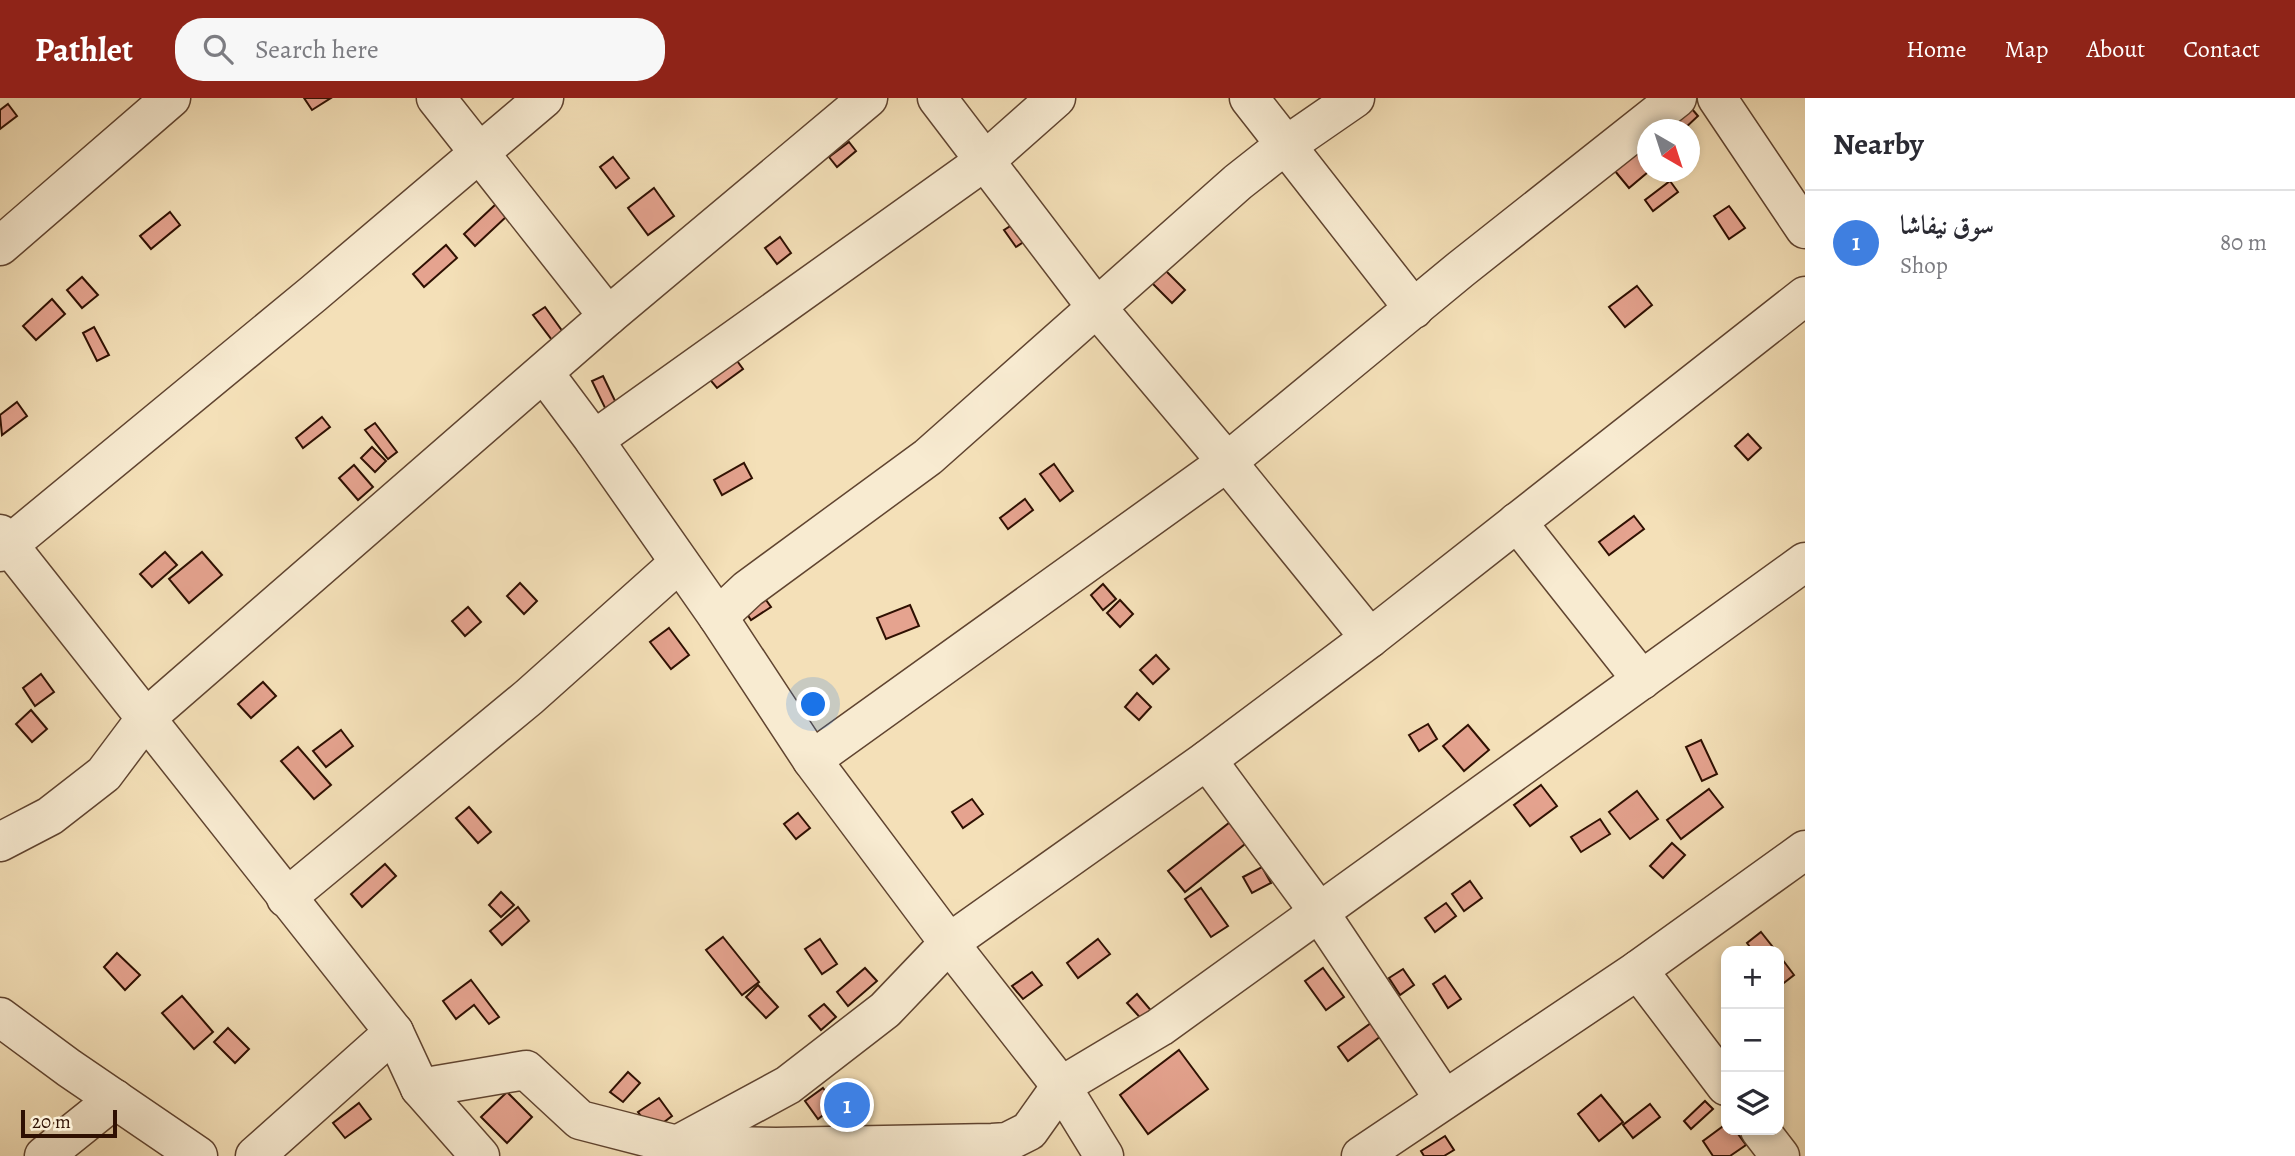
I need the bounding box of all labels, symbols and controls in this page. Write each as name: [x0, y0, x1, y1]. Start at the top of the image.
search box: [175, 18, 665, 81]
text: Pathlet: [35, 27, 133, 72]
icon: search: [199, 30, 237, 68]
text: Search here: [255, 32, 379, 67]
text: Home: [1906, 33, 1967, 65]
text: Map: [2005, 33, 2049, 65]
text: About: [2087, 33, 2145, 65]
text: Contact: [2183, 33, 2260, 65]
north arrow: [1637, 119, 1700, 182]
text: Nearby: [1833, 124, 1924, 164]
text: سوق نيفاشا: [1900, 208, 1994, 243]
text: 1: [1852, 227, 1860, 258]
text: 80 m: [2220, 227, 2267, 258]
text: Shop: [1900, 250, 1948, 281]
your location: [796, 687, 830, 721]
map controls: [1721, 946, 1784, 1135]
button: +: [1721, 946, 1784, 1009]
button: −: [1721, 1009, 1784, 1072]
button: layers: [1721, 1072, 1784, 1135]
pin: 1: [824, 1079, 870, 1131]
scale bar: [21, 1107, 117, 1139]
text: 20 m: [32, 1109, 71, 1135]

